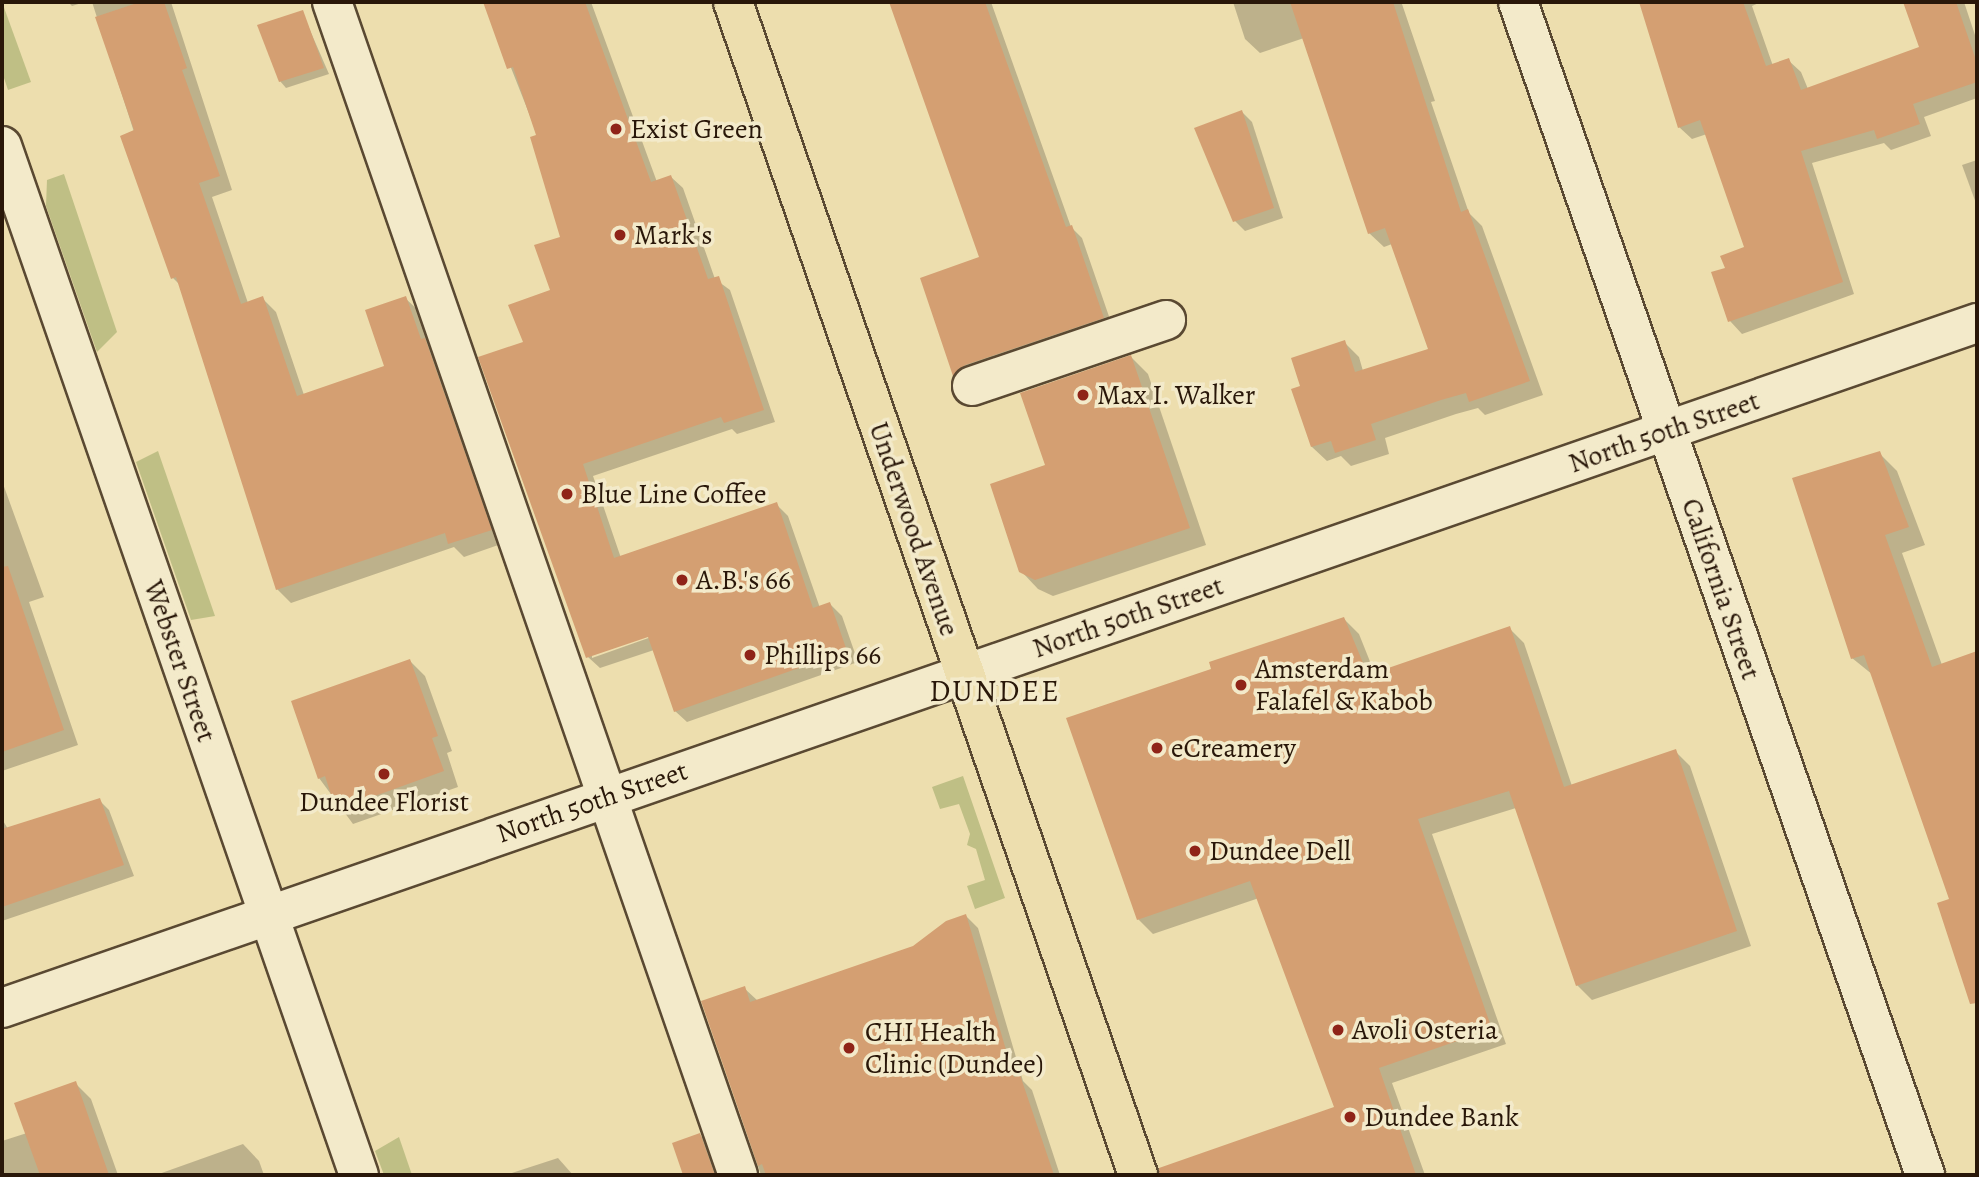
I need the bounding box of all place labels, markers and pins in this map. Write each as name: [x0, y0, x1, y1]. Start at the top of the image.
place label: Exist Green: [630, 112, 763, 146]
marker: Exist Green: [608, 121, 624, 137]
place label: Mark's: [634, 218, 712, 252]
marker: Mark's: [612, 227, 628, 243]
place label: Max I. Walker: [1097, 378, 1256, 412]
marker: Max I. Walker: [1075, 387, 1091, 403]
place label: Blue Line Coffee: [581, 477, 766, 511]
marker: Blue Line Coffee: [559, 486, 575, 502]
place label: A.B.'s 66: [696, 563, 791, 597]
marker: A.B.'s 66: [674, 572, 690, 588]
place label: Phillips 66: [764, 638, 881, 672]
marker: Phillips 66: [742, 647, 758, 663]
place label: Amsterdam Falafel & Kabob: [1255, 652, 1433, 718]
marker: Amsterdam Falafel & Kabob: [1233, 677, 1249, 693]
place label: eCreamery: [1171, 731, 1296, 765]
marker: eCreamery: [1149, 740, 1165, 756]
marker: Dundee Florist: [376, 766, 392, 782]
place label: Dundee Florist: [299, 785, 469, 819]
place label: Dundee Dell: [1209, 834, 1351, 868]
marker: Dundee Dell: [1187, 843, 1203, 859]
place label: Avoli Osteria: [1352, 1013, 1498, 1047]
place label: CHI Health Clinic (Dundee): [865, 1015, 1044, 1081]
marker: Avoli Osteria: [1330, 1022, 1346, 1038]
marker: CHI Health Clinic (Dundee): [839, 1038, 859, 1058]
place label: Dundee Bank: [1364, 1100, 1519, 1134]
marker: Dundee Bank: [1342, 1109, 1358, 1125]

